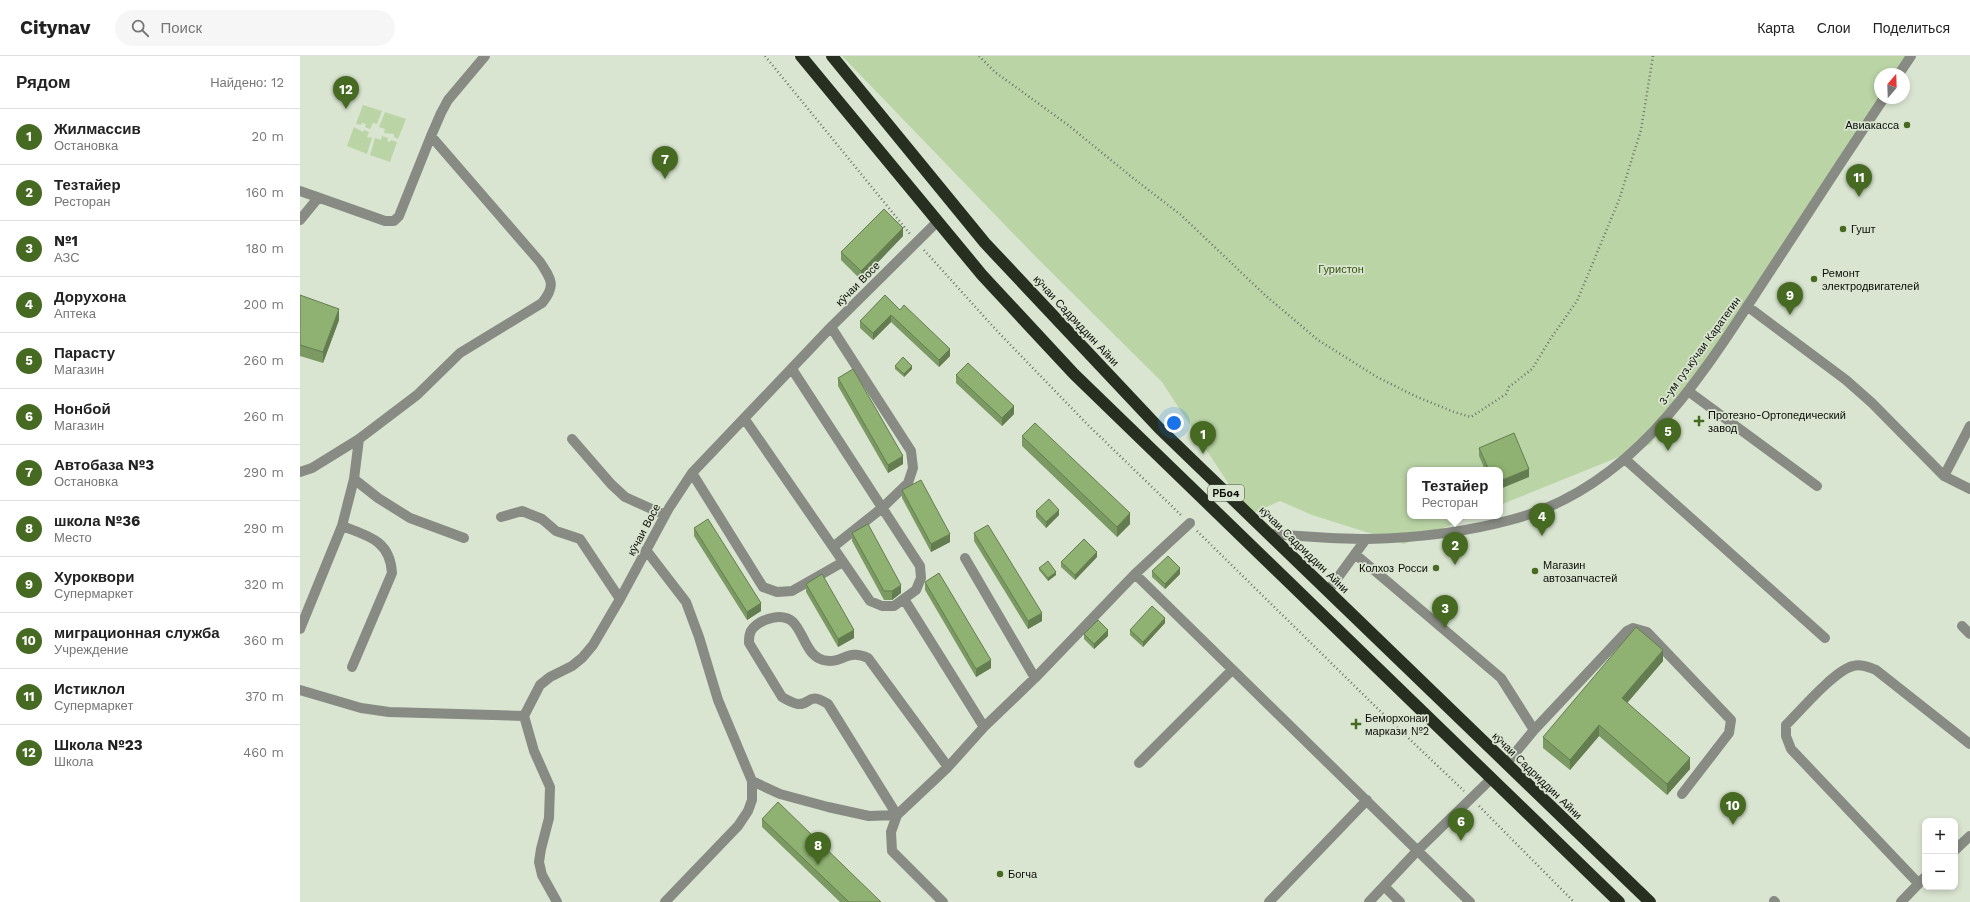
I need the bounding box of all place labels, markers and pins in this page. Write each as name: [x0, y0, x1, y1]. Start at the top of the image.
pin: 12: [333, 76, 359, 109]
place label: Авиакасса: [1845, 119, 1900, 132]
marker: Авиакасса: [1902, 120, 1912, 130]
pin: 7: [652, 146, 678, 179]
pin: 11: [1846, 164, 1872, 197]
place label: Гушт: [1851, 223, 1876, 236]
marker: Гушт: [1838, 224, 1848, 234]
place label: Ремонт электродвигателей: [1822, 267, 1919, 293]
marker: Ремонт электродвигателей: [1809, 274, 1819, 284]
pin: 9: [1777, 282, 1803, 315]
place label: Протезно-Ортопедический завод: [1708, 409, 1846, 435]
marker: Протезно-Ортопедический завод: [1693, 415, 1705, 427]
pin: 5: [1655, 418, 1681, 451]
pin: 1: [1190, 421, 1216, 454]
pin: 4: [1529, 503, 1555, 536]
pin: 2: [1442, 532, 1468, 565]
place label: Магазин автозапчастей: [1543, 559, 1617, 585]
place label: Колхоз Росси: [1359, 562, 1428, 575]
marker: Колхоз Росси: [1431, 563, 1441, 573]
marker: Магазин автозапчастей: [1530, 566, 1540, 576]
pin: 3: [1432, 595, 1458, 628]
place label: Беморхонаи маркази №2: [1365, 712, 1429, 738]
marker: Беморхонаи маркази №2: [1350, 718, 1362, 730]
pin: 10: [1720, 792, 1746, 825]
pin: 6: [1448, 808, 1474, 841]
pin: 8: [805, 832, 831, 865]
place label: Богча: [1008, 868, 1038, 881]
marker: Богча: [995, 869, 1005, 879]

